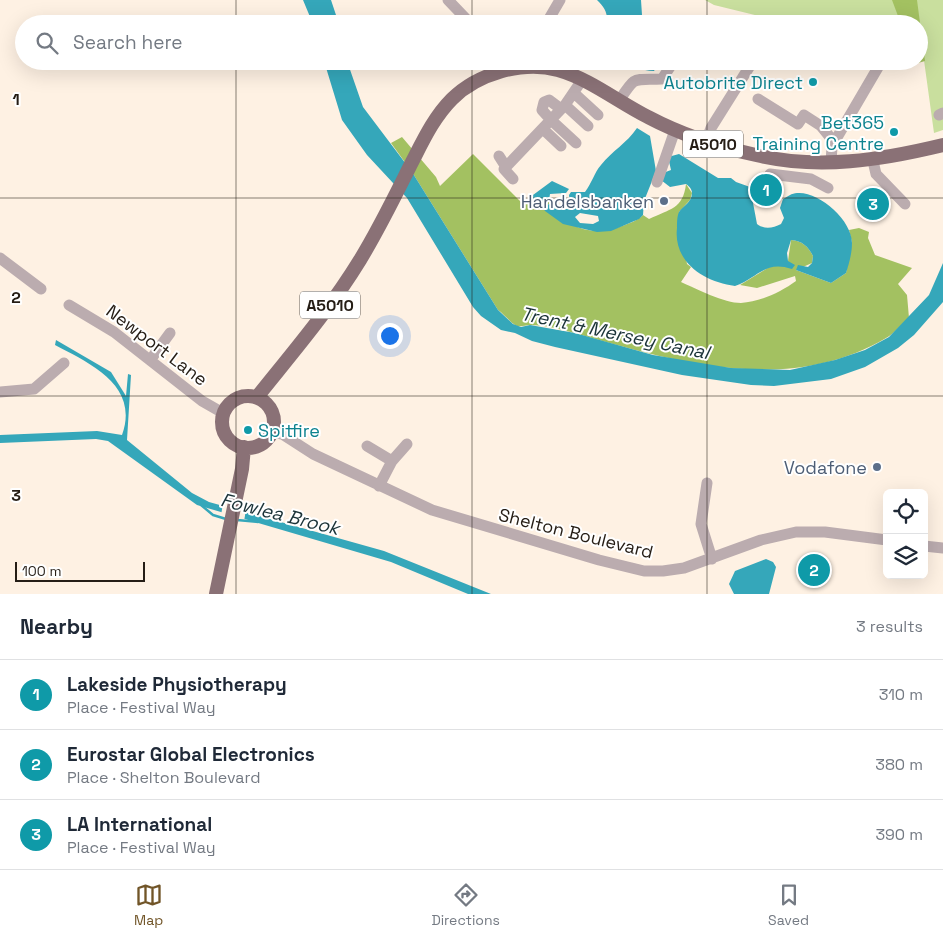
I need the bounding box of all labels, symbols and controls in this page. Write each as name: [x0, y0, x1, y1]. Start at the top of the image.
search box: [15, 15, 928, 70]
icon: search: [33, 29, 61, 57]
text: Search here: [73, 30, 183, 55]
place label: Autobrite Direct: [663, 71, 803, 94]
marker: Autobrite Direct: [807, 76, 819, 88]
text: 1: [12, 89, 20, 110]
place label: Bet365 Training Centre: [752, 111, 884, 155]
marker: Bet365 Training Centre: [888, 126, 900, 138]
road number: A5010: [683, 130, 743, 158]
pin: 1: [750, 171, 782, 209]
pin: 3: [857, 185, 889, 223]
place label: Handelsbanken: [521, 190, 654, 213]
marker: Handelsbanken: [658, 195, 670, 207]
text: 2: [11, 287, 21, 308]
road number: A5010: [300, 292, 360, 318]
street label: Newport Lane: [102, 299, 212, 391]
water label: Trent & Mersey Canal: [519, 301, 714, 366]
your location: [377, 323, 403, 349]
place label: Spitfire: [258, 419, 320, 442]
marker: Spitfire: [242, 424, 254, 436]
place label: Vodafone: [784, 456, 867, 479]
marker: Vodafone: [871, 461, 883, 473]
text: 3: [11, 485, 21, 506]
water label: Fowlea Brook: [218, 487, 345, 542]
map controls: [883, 489, 928, 579]
button: locate: [883, 489, 928, 534]
street label: Shelton Boulevard: [496, 503, 656, 563]
button: layers: [883, 534, 928, 579]
pin: 2: [798, 551, 830, 589]
scale bar: [15, 559, 145, 582]
text: 100 m: [22, 562, 61, 580]
text: Nearby: [20, 613, 93, 640]
text: 3 results: [856, 616, 923, 637]
text: Lakeside Physiotherapy: [67, 672, 287, 697]
text: 1: [32, 684, 40, 705]
text: 310 m: [879, 684, 923, 705]
text: Place · Festival Way: [67, 697, 215, 718]
text: Eurostar Global Electronics: [67, 742, 315, 767]
text: 2: [31, 754, 41, 775]
text: 380 m: [875, 754, 923, 775]
text: Place · Shelton Boulevard: [67, 767, 261, 788]
text: LA International: [67, 812, 212, 837]
text: 3: [31, 824, 41, 845]
text: 390 m: [875, 824, 923, 845]
text: Place · Festival Way: [67, 837, 215, 858]
tab: Map: [134, 881, 163, 929]
tab: Directions: [431, 881, 500, 929]
tab: Saved: [768, 881, 809, 929]

